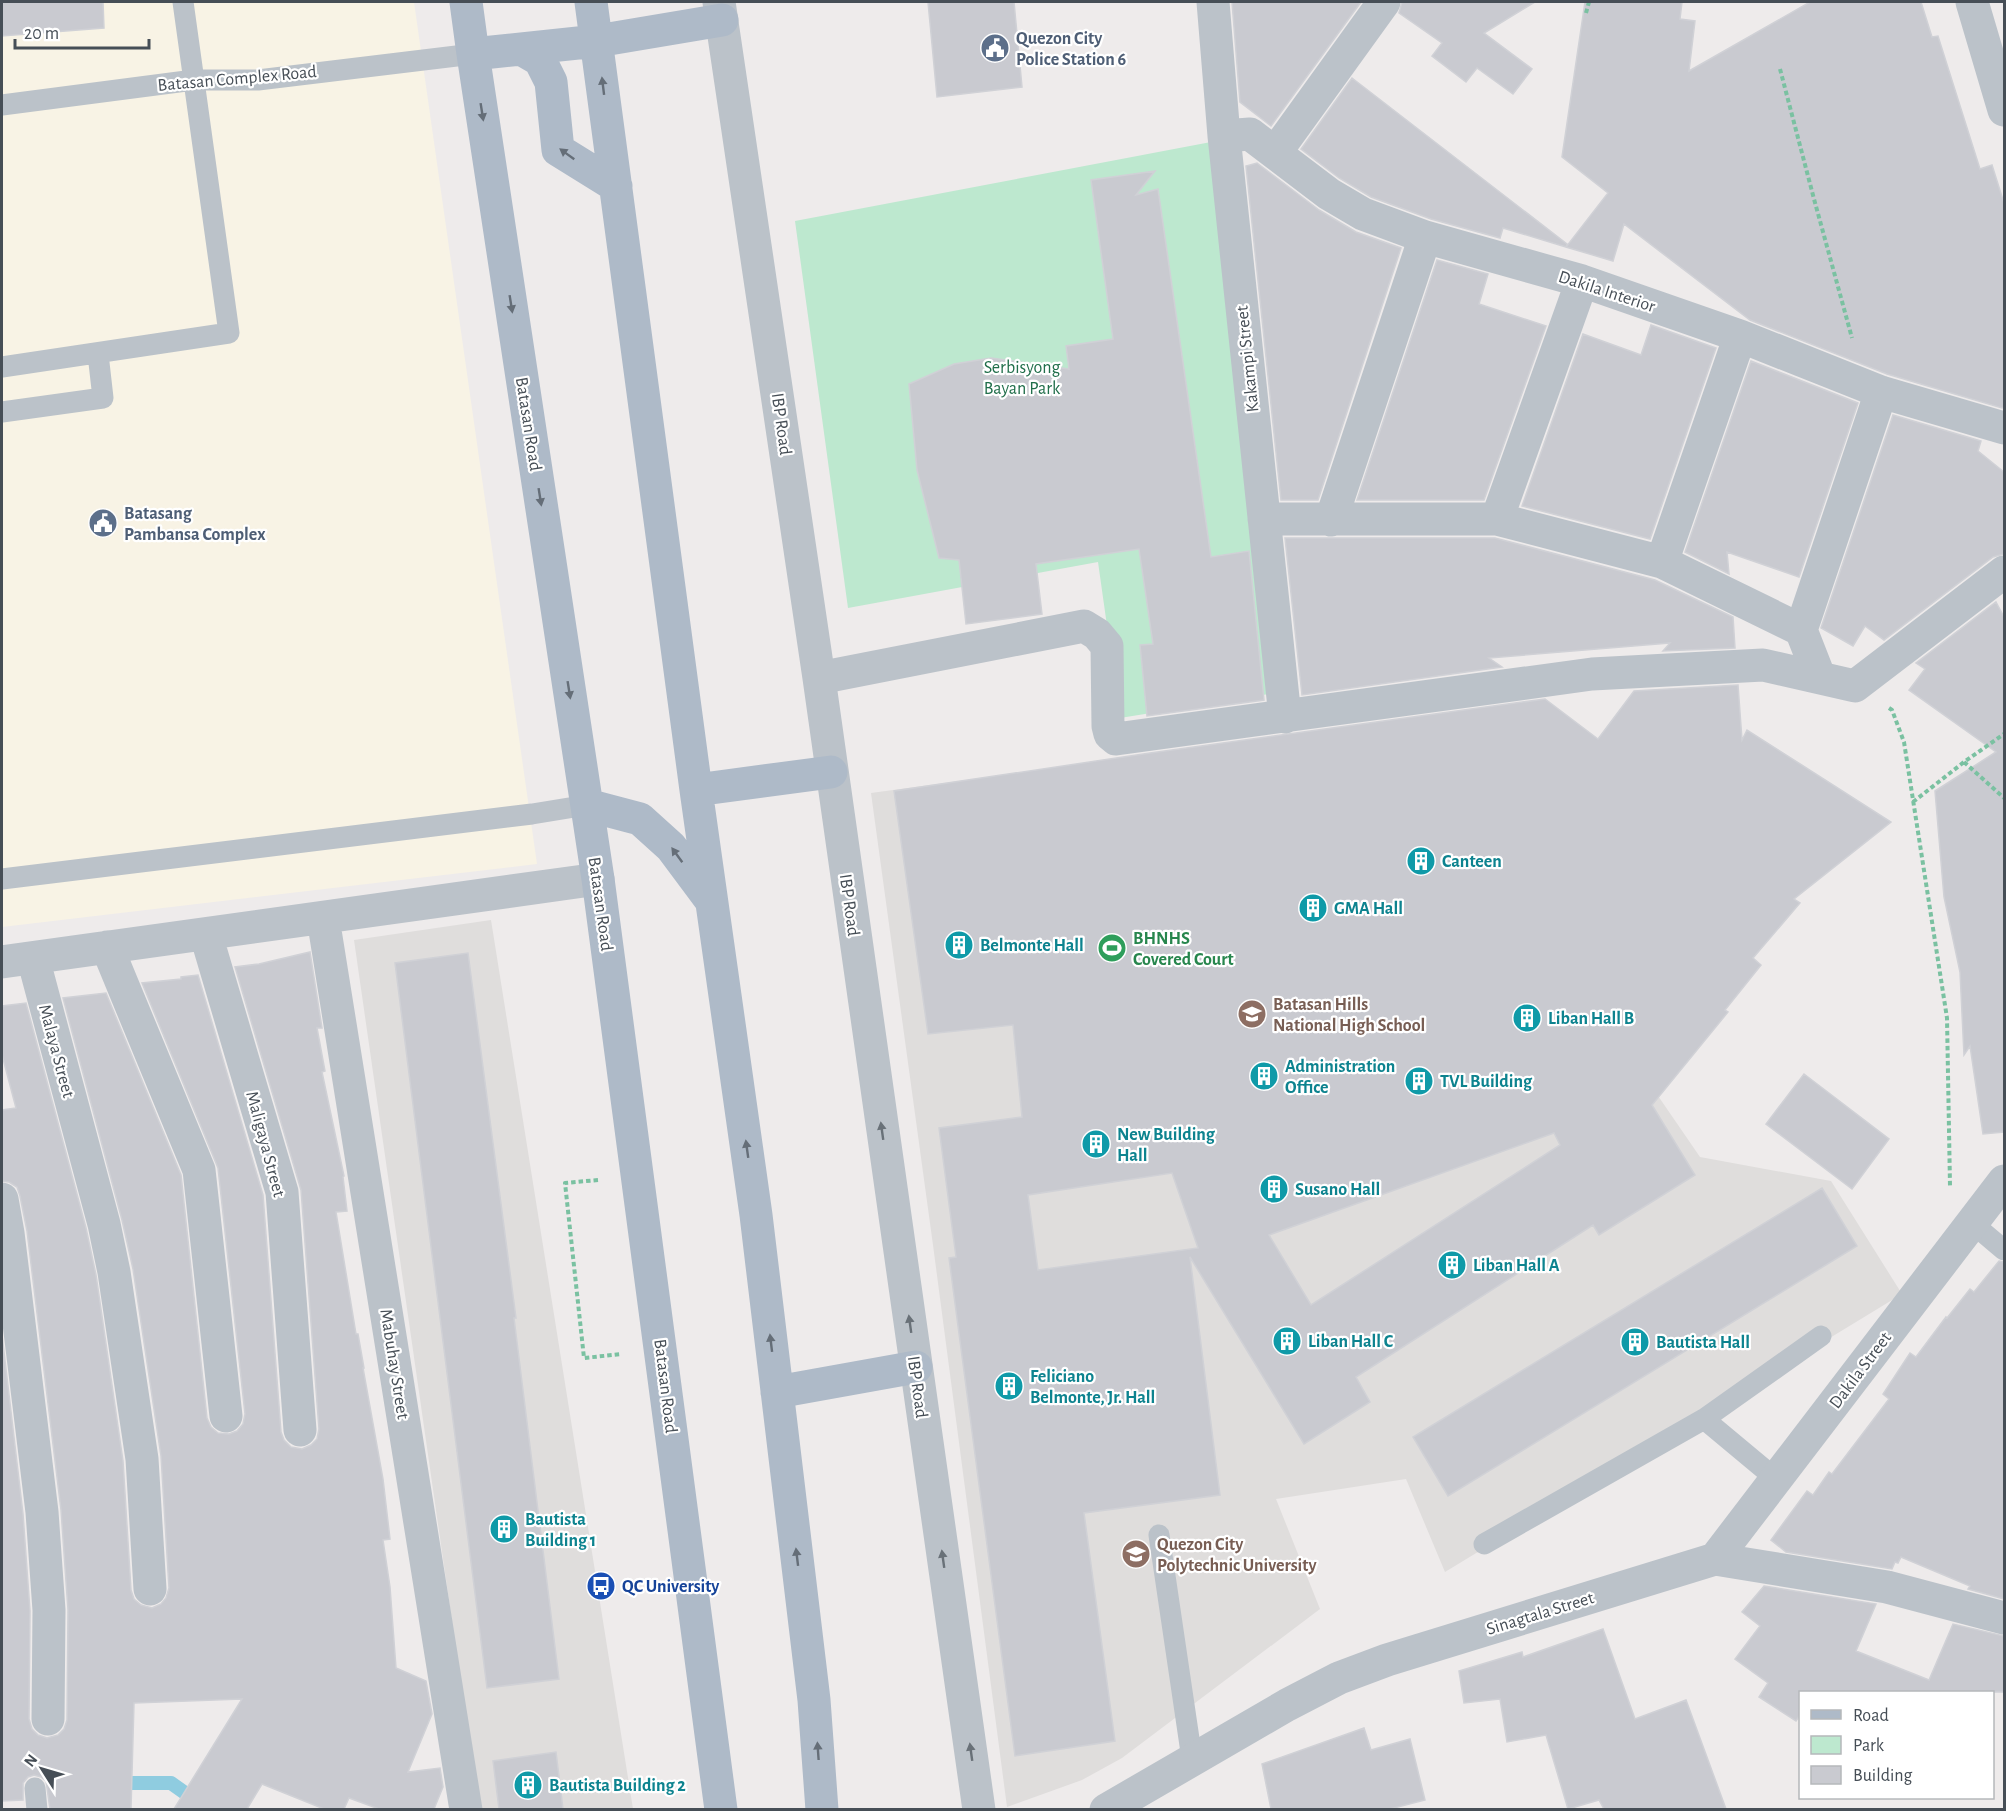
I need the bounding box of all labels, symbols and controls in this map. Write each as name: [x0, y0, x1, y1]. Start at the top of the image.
scale bar: [15, 12, 148, 50]
text: 20 m: [24, 25, 59, 43]
place label: Quezon City Police Station 6: [1016, 30, 1126, 69]
public building icon: Quezon City Police Station 6: [979, 32, 1011, 64]
street label: Batasan Complex Road: [157, 63, 317, 95]
one-way arrow: [598, 76, 607, 95]
one-way arrow: [477, 102, 486, 121]
one-way arrow: [559, 148, 575, 160]
street label: Dakila Interior: [1556, 268, 1657, 316]
one-way arrow: [506, 295, 515, 314]
street label: Kakampi Street: [1233, 304, 1263, 413]
park label: Serbisyong Bayan Park: [984, 359, 1061, 398]
street label: Batasan Road: [512, 376, 544, 472]
street label: IBP Road: [768, 392, 794, 456]
one-way arrow: [536, 488, 545, 507]
place label: Batasang Pambansa Complex: [124, 505, 266, 544]
public building icon: Batasang Pambansa Complex: [87, 507, 119, 539]
one-way arrow: [565, 681, 574, 700]
building icon: Canteen: [1405, 845, 1437, 877]
one-way arrow: [671, 847, 683, 863]
place label: Canteen: [1442, 853, 1502, 871]
street label: Batasan Road: [584, 856, 616, 952]
street label: IBP Road: [836, 873, 862, 937]
building icon: GMA Hall: [1297, 892, 1329, 924]
place label: GMA Hall: [1334, 900, 1403, 918]
building icon: Belmonte Hall: [943, 929, 975, 961]
place label: BHNHS Covered Court: [1133, 930, 1234, 969]
sports icon: BHNHS Covered Court: [1096, 932, 1128, 964]
place label: Belmonte Hall: [980, 937, 1084, 955]
place label: Batasan Hills National High School: [1273, 996, 1425, 1035]
school or university icon: Batasan Hills National High School: [1236, 998, 1268, 1030]
building icon: Liban Hall B: [1511, 1002, 1543, 1034]
street label: Malaya Street: [35, 1003, 77, 1100]
place label: Liban Hall B: [1548, 1010, 1634, 1028]
place label: Administration Office: [1285, 1058, 1395, 1097]
building icon: Administration Office: [1248, 1060, 1280, 1092]
building icon: TVL Building: [1403, 1065, 1435, 1097]
place label: TVL Building: [1440, 1073, 1533, 1091]
street label: Maligaya Street: [242, 1089, 288, 1199]
one-way arrow: [877, 1121, 887, 1140]
place label: New Building Hall: [1117, 1126, 1216, 1165]
building icon: New Building Hall: [1080, 1128, 1112, 1160]
one-way arrow: [742, 1140, 751, 1159]
building icon: Susano Hall: [1258, 1173, 1290, 1205]
place label: Susano Hall: [1295, 1181, 1380, 1199]
building icon: Liban Hall A: [1436, 1249, 1468, 1281]
place label: Liban Hall A: [1473, 1257, 1560, 1275]
street label: Mabuhay Street: [376, 1308, 412, 1421]
one-way arrow: [905, 1314, 914, 1333]
building icon: Liban Hall C: [1271, 1325, 1303, 1357]
building icon: Bautista Hall: [1619, 1326, 1651, 1358]
street label: Dakila Street: [1826, 1329, 1895, 1412]
one-way arrow: [767, 1333, 776, 1352]
place label: Liban Hall C: [1308, 1333, 1394, 1351]
place label: Bautista Hall: [1656, 1334, 1750, 1352]
street label: Batasan Road: [650, 1338, 680, 1434]
street label: IBP Road: [904, 1355, 930, 1419]
place label: Feliciano Belmonte, Jr. Hall: [1030, 1368, 1155, 1407]
building icon: Feliciano Belmonte, Jr. Hall: [993, 1370, 1025, 1402]
place label: Bautista Building 1: [525, 1511, 596, 1550]
building icon: Bautista Building 1: [488, 1513, 520, 1545]
place label: Quezon City Polytechnic University: [1157, 1536, 1317, 1575]
school or university icon: Quezon City Polytechnic University: [1120, 1538, 1152, 1570]
one-way arrow: [792, 1548, 802, 1567]
one-way arrow: [939, 1549, 948, 1568]
bus stop icon: QC University: [585, 1570, 617, 1602]
place label: QC University: [622, 1578, 720, 1596]
street label: Sinagtala Street: [1484, 1589, 1596, 1639]
legend: [1799, 1691, 1994, 1799]
text: Road: [1853, 1707, 1889, 1725]
text: Park: [1853, 1737, 1885, 1755]
north arrow: [12, 1739, 72, 1799]
one-way arrow: [813, 1742, 823, 1761]
one-way arrow: [966, 1742, 975, 1761]
text: N: [21, 1751, 41, 1770]
text: Building: [1853, 1767, 1913, 1785]
building icon: Bautista Building 2: [512, 1769, 544, 1801]
place label: Bautista Building 2: [549, 1777, 686, 1795]

